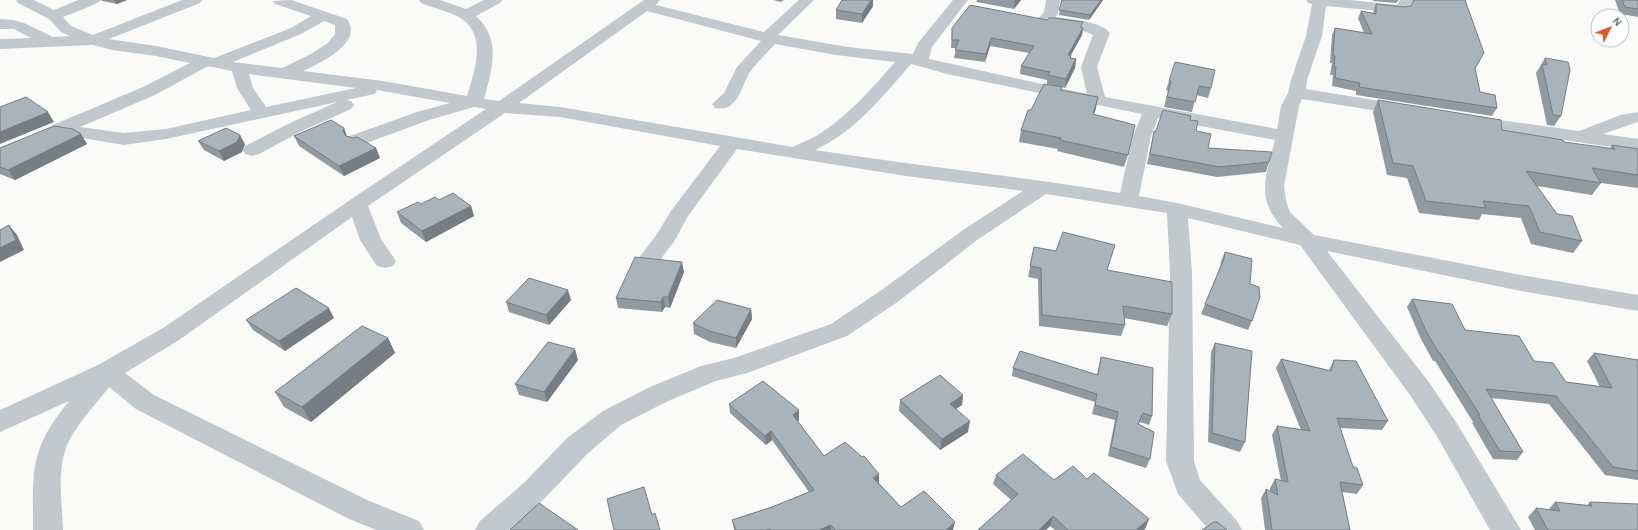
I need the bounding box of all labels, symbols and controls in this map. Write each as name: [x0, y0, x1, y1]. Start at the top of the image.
north arrow: [1590, 8, 1630, 48]
text: N: [1610, 15, 1624, 28]

